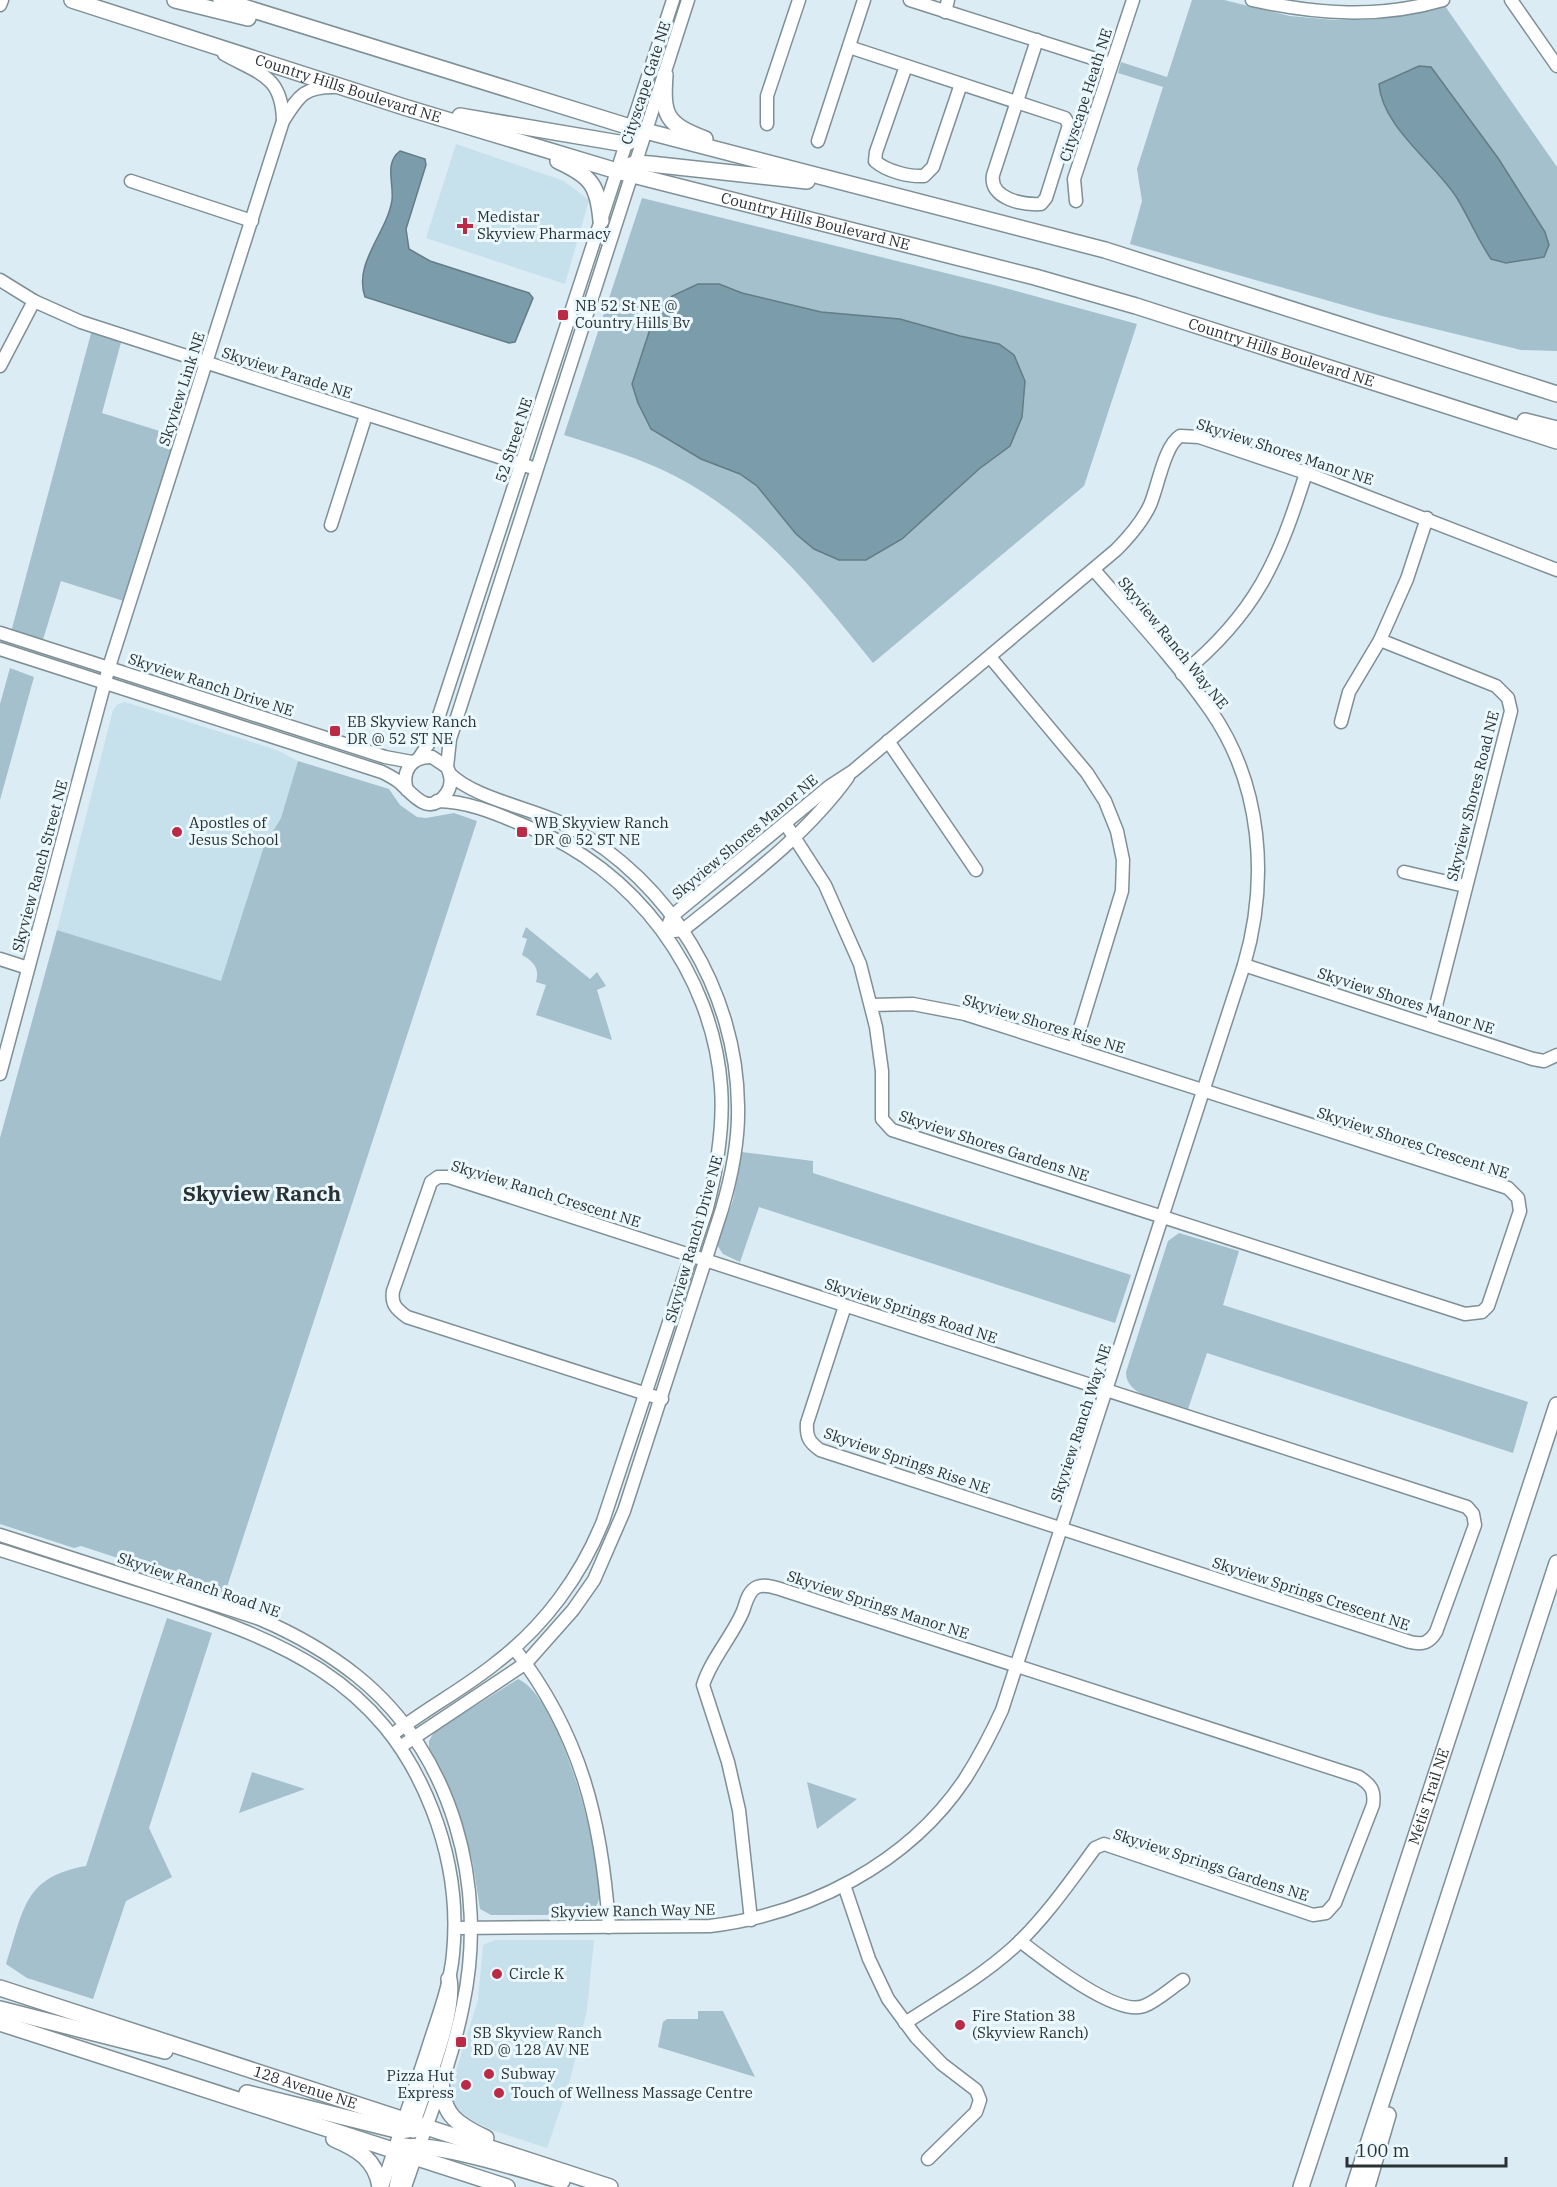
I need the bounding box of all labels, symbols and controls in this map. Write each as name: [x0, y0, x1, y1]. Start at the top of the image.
street label: Cityscape Gate NE: [617, 19, 674, 147]
street label: Cityscape Heath NE: [1055, 26, 1116, 164]
street label: Country Hills Boulevard NE: [253, 50, 444, 127]
street label: Country Hills Boulevard NE: [719, 188, 912, 254]
place label: Medistar Skyview Pharmacy: [477, 207, 611, 243]
marker: Medistar Skyview Pharmacy: [458, 219, 472, 233]
place label: NB 52 St NE @ Country Hills Bv: [575, 296, 690, 332]
marker: NB 52 St NE @ Country Hills Bv: [556, 308, 570, 322]
street label: Country Hills Boulevard NE: [1186, 313, 1377, 391]
street label: Skyview Link NE: [154, 330, 209, 448]
street label: Skyview Parade NE: [220, 342, 355, 403]
street label: 52 Street NE: [491, 395, 536, 485]
street label: Skyview Shores Manor NE: [1194, 414, 1376, 489]
street label: Skyview Ranch Way NE: [1114, 573, 1233, 713]
street label: Skyview Ranch Drive NE: [126, 649, 296, 720]
street label: Skyview Shores Road NE: [1442, 709, 1503, 883]
place label: EB Skyview Ranch DR @ 52 ST NE: [347, 712, 477, 748]
marker: EB Skyview Ranch DR @ 52 ST NE: [328, 724, 342, 738]
street label: Skyview Shores Manor NE: [668, 770, 822, 903]
street label: Skyview Ranch Street NE: [7, 778, 72, 954]
place label: Apostles of Jesus School: [189, 813, 279, 849]
place label: WB Skyview Ranch DR @ 52 ST NE: [534, 813, 669, 849]
marker: Apostles of Jesus School: [170, 825, 184, 839]
marker: WB Skyview Ranch DR @ 52 ST NE: [515, 825, 529, 839]
street label: Skyview Shores Manor NE: [1315, 963, 1497, 1038]
street label: Skyview Shores Rise NE: [961, 990, 1128, 1057]
street label: Skyview Shores Crescent NE: [1315, 1102, 1512, 1183]
street label: Skyview Shores Gardens NE: [897, 1106, 1092, 1185]
street label: Skyview Ranch Drive NE: [661, 1153, 726, 1325]
street label: Skyview Ranch Crescent NE: [449, 1156, 643, 1231]
district label: Skyview Ranch: [183, 1179, 341, 1207]
street label: Skyview Springs Road NE: [822, 1274, 1000, 1347]
street label: Skyview Ranch Way NE: [1046, 1342, 1115, 1504]
street label: Skyview Springs Rise NE: [821, 1423, 993, 1498]
street label: Skyview Ranch Road NE: [115, 1548, 283, 1621]
street label: Skyview Springs Crescent NE: [1210, 1553, 1412, 1634]
street label: Skyview Springs Manor NE: [785, 1566, 972, 1643]
street label: Métis Trail NE: [1404, 1746, 1453, 1847]
street label: Skyview Springs Gardens NE: [1111, 1824, 1311, 1905]
street label: Skyview Ranch Way NE: [550, 1900, 716, 1921]
place label: Circle K: [509, 1964, 565, 1983]
marker: Circle K: [490, 1967, 504, 1981]
place label: Fire Station 38 (Skyview Ranch): [972, 2006, 1089, 2042]
marker: Fire Station 38 (Skyview Ranch): [953, 2018, 967, 2032]
place label: SB Skyview Ranch RD @ 128 AV NE: [473, 2023, 602, 2059]
marker: SB Skyview Ranch RD @ 128 AV NE: [454, 2035, 468, 2049]
street label: 128 Avenue NE: [251, 2061, 360, 2113]
place label: Subway: [501, 2064, 556, 2083]
place label: Pizza Hut Express: [387, 2066, 454, 2102]
marker: Subway: [482, 2067, 496, 2081]
marker: Pizza Hut Express: [459, 2078, 473, 2092]
place label: Touch of Wellness Massage Centre: [511, 2083, 753, 2102]
marker: Touch of Wellness Massage Centre: [492, 2086, 506, 2100]
scale bar: [1347, 2130, 1506, 2168]
text: 100 m: [1356, 2139, 1410, 2162]

